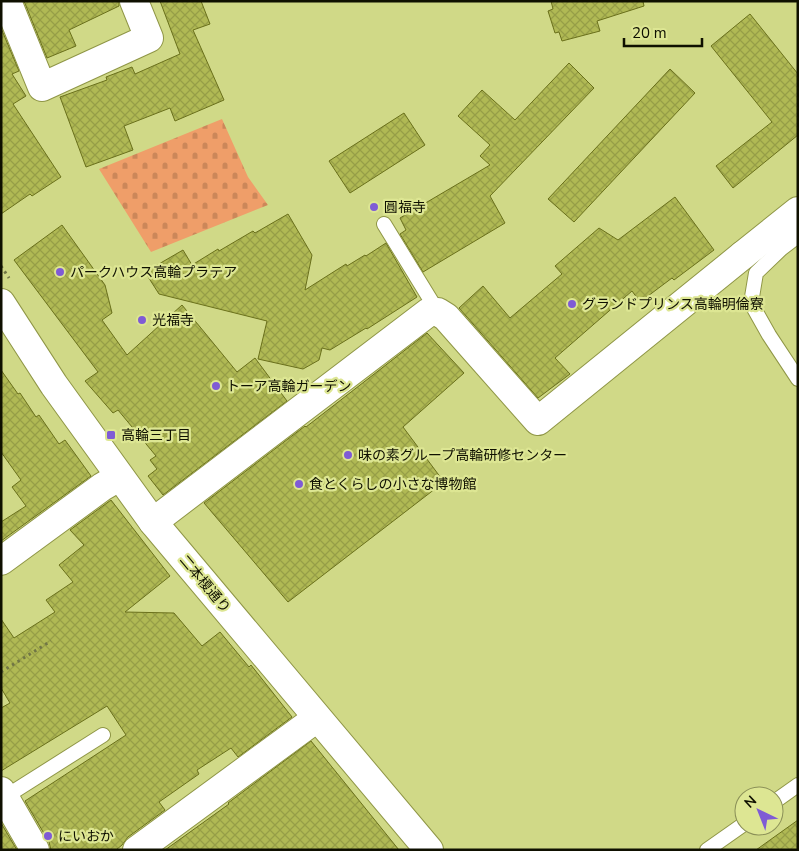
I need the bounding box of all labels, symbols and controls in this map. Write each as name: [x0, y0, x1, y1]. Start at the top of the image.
scale bar: [624, 15, 702, 47]
text: 20 m: [632, 23, 667, 43]
place label: 圓福寺: [384, 198, 426, 217]
marker: 圓福寺: [368, 201, 380, 213]
place label: パークハウス高輪プラテア: [70, 263, 237, 282]
marker: パークハウス高輪プラテア: [54, 266, 66, 278]
place label: グランドプリンス高輪明倫寮: [582, 295, 764, 314]
marker: グランドプリンス高輪明倫寮: [566, 298, 578, 310]
place label: 光福寺: [152, 311, 194, 330]
marker: 光福寺: [136, 314, 148, 326]
place label: トーア高輪ガーデン: [226, 377, 351, 396]
marker: トーア高輪ガーデン: [210, 380, 222, 392]
place label: 高輪三丁目: [121, 426, 191, 445]
marker: 高輪三丁目: [105, 429, 117, 441]
place label: 味の素グループ高輪研修センター: [358, 446, 567, 465]
marker: 味の素グループ高輪研修センター: [342, 449, 354, 461]
place label: 食とくらしの小さな博物館: [309, 475, 477, 494]
marker: 食とくらしの小さな博物館: [293, 478, 305, 490]
street label: 二本榎通り: [175, 551, 235, 617]
north arrow: [734, 786, 784, 836]
text: N: [740, 791, 761, 812]
place label: にいおか: [58, 827, 114, 846]
marker: にいおか: [42, 830, 54, 842]

